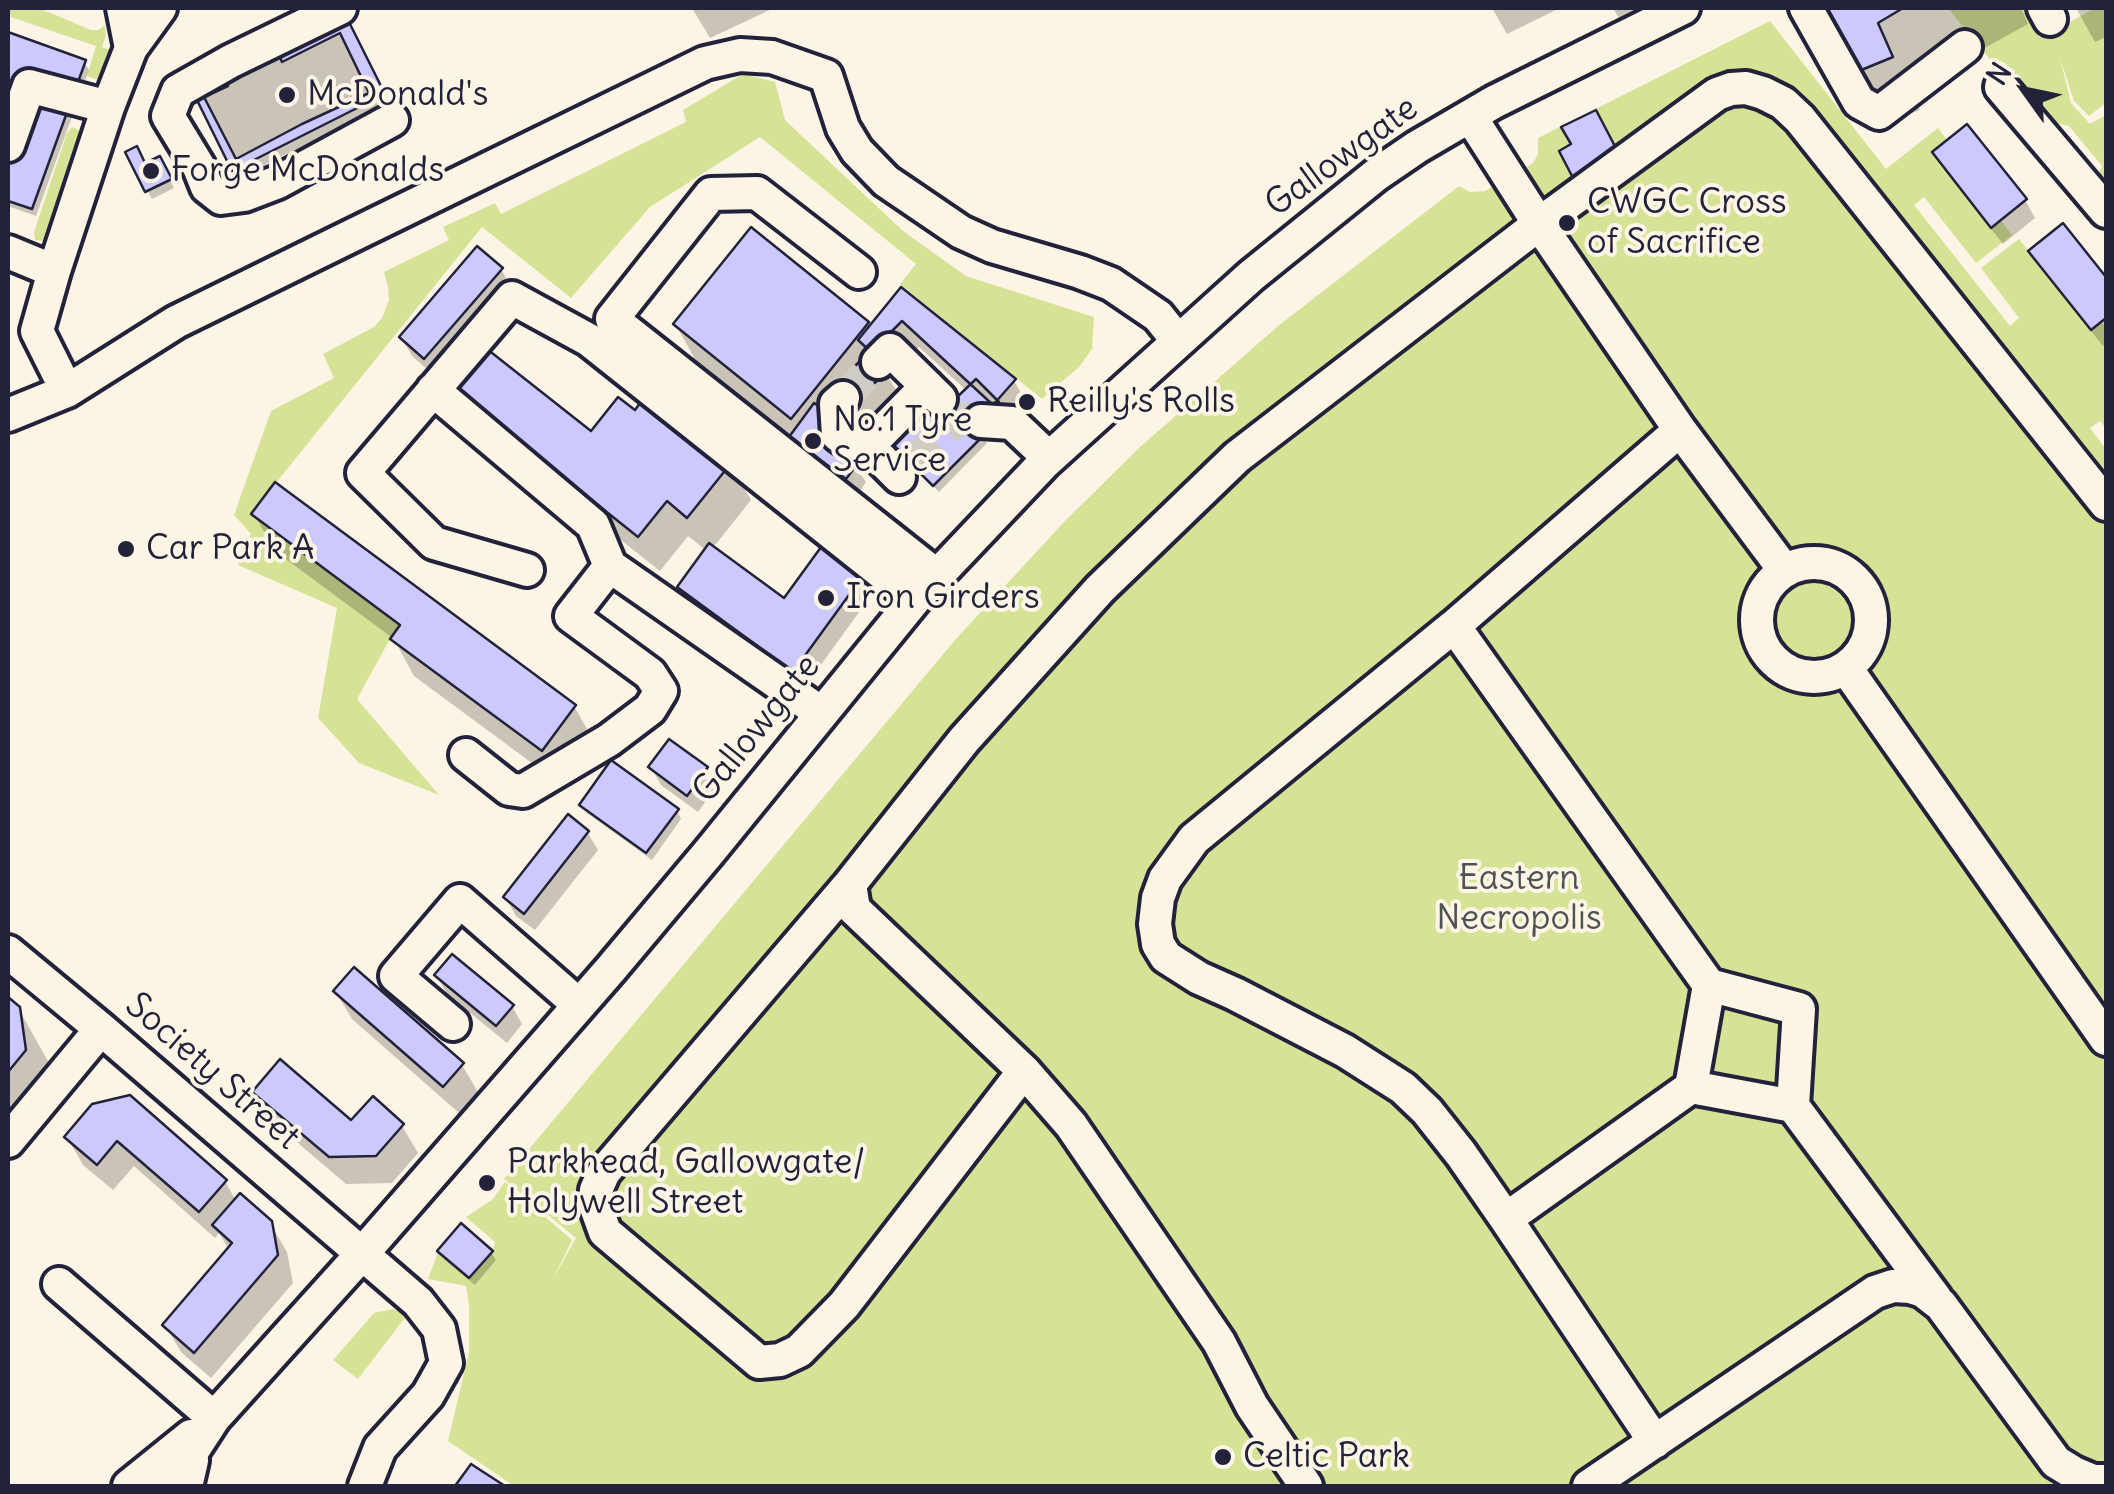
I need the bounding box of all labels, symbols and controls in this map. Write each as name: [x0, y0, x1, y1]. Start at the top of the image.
north arrow: [1974, 40, 2074, 140]
text: N: [1978, 56, 2019, 92]
place label: McDonald's: [307, 74, 488, 116]
marker: McDonald's: [276, 84, 298, 106]
street label: Gallowgate: [1258, 88, 1426, 226]
place label: Forge McDonalds: [171, 150, 444, 192]
marker: Forge McDonalds: [140, 160, 162, 182]
place label: CWGC Cross of Sacrifice: [1587, 182, 1787, 264]
marker: CWGC Cross of Sacrifice: [1556, 212, 1578, 234]
place label: Reilly's Rolls: [1047, 381, 1235, 423]
marker: Reilly's Rolls: [1016, 391, 1038, 413]
place label: No.1 Tyre Service: [833, 400, 972, 482]
marker: No.1 Tyre Service: [802, 430, 824, 452]
place label: Car Park A: [146, 528, 314, 570]
marker: Car Park A: [115, 538, 137, 560]
place label: Iron Girders: [846, 577, 1040, 619]
marker: Iron Girders: [815, 587, 837, 609]
street label: Gallowgate: [685, 647, 829, 811]
park label: Eastern Necropolis: [1436, 858, 1602, 940]
street label: Society Street: [116, 985, 308, 1159]
place label: Parkhead, Gallowgate/ Holywell Street: [507, 1142, 865, 1224]
marker: Parkhead, Gallowgate/ Holywell Street: [476, 1172, 498, 1194]
place label: Celtic Park: [1243, 1436, 1410, 1478]
marker: Celtic Park: [1212, 1446, 1234, 1468]

